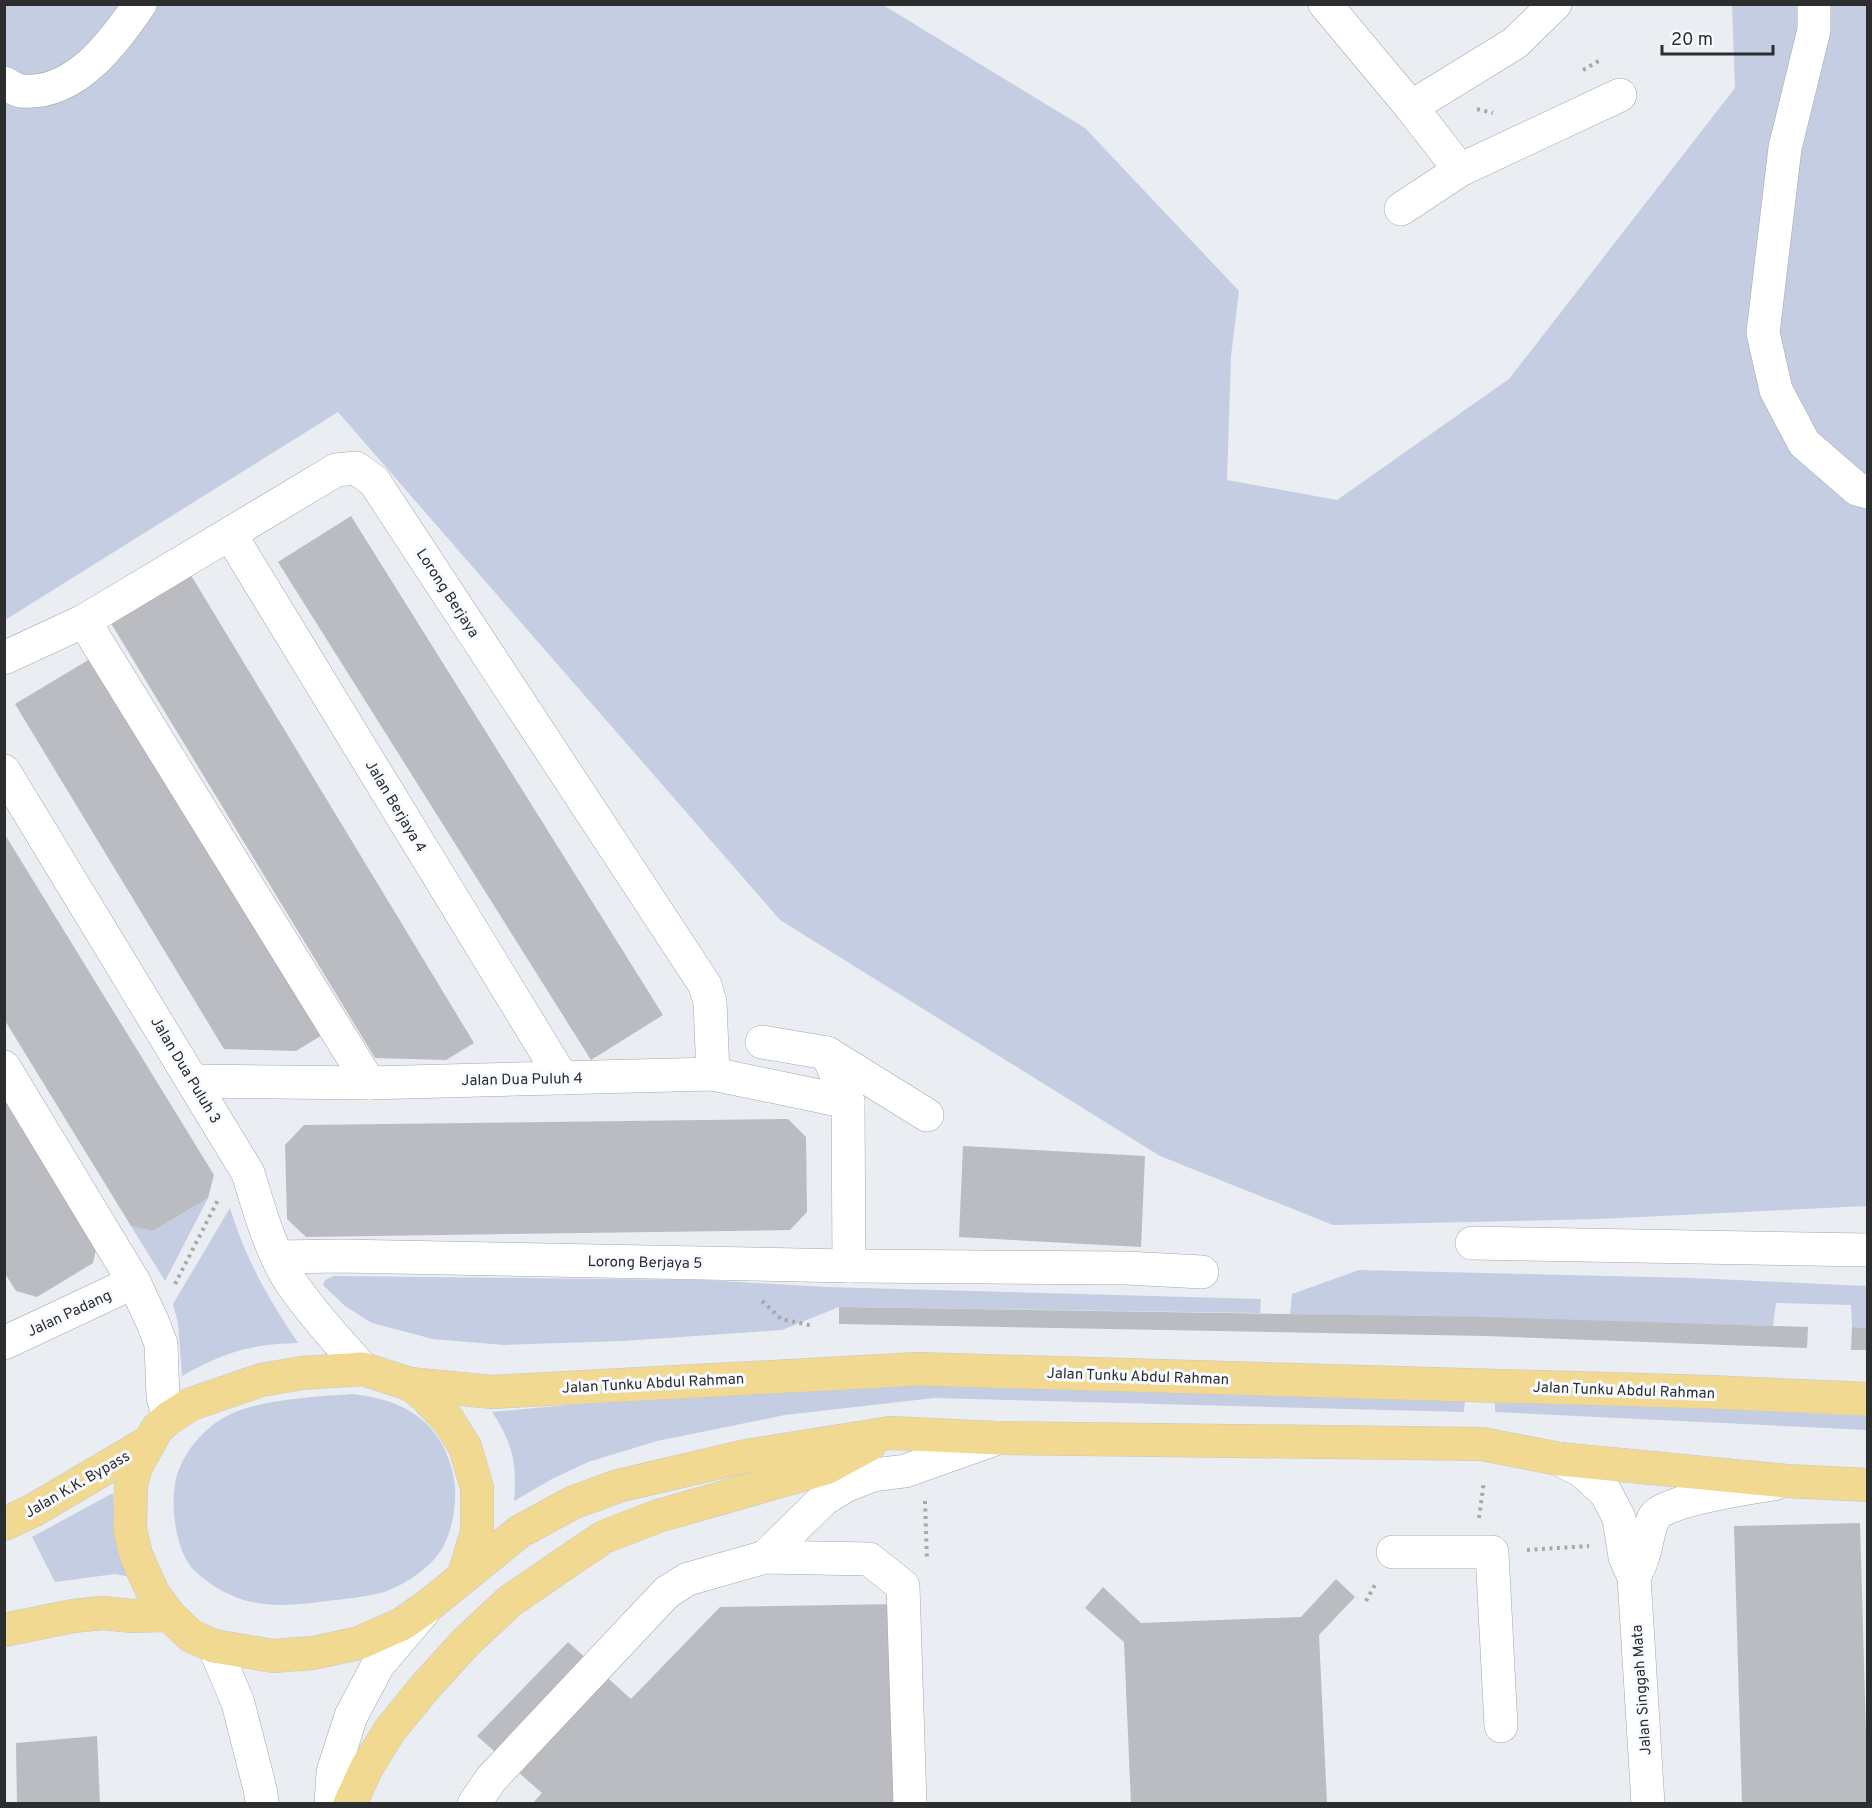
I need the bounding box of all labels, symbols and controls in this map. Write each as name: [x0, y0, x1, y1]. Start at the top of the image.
scale bar: [1662, 18, 1773, 56]
text: 20 m: [1671, 29, 1713, 52]
street label: Lorong Berjaya: [411, 546, 483, 642]
street label: Jalan Berjaya 4: [360, 757, 430, 856]
street label: Jalan Dua Puluh 3: [145, 1014, 224, 1128]
street label: Jalan Dua Puluh 4: [461, 1070, 583, 1091]
street label: Lorong Berjaya 5: [587, 1253, 703, 1274]
street label: Jalan Padang: [24, 1287, 115, 1342]
street label: Jalan Tunku Abdul Rahman: [1046, 1365, 1230, 1390]
street label: Jalan Tunku Abdul Rahman: [561, 1370, 745, 1399]
street label: Jalan Tunku Abdul Rahman: [1532, 1379, 1716, 1404]
street label: Jalan K.K. Bypass: [22, 1447, 134, 1523]
street label: Jalan Singgah Mata: [1628, 1624, 1657, 1756]

